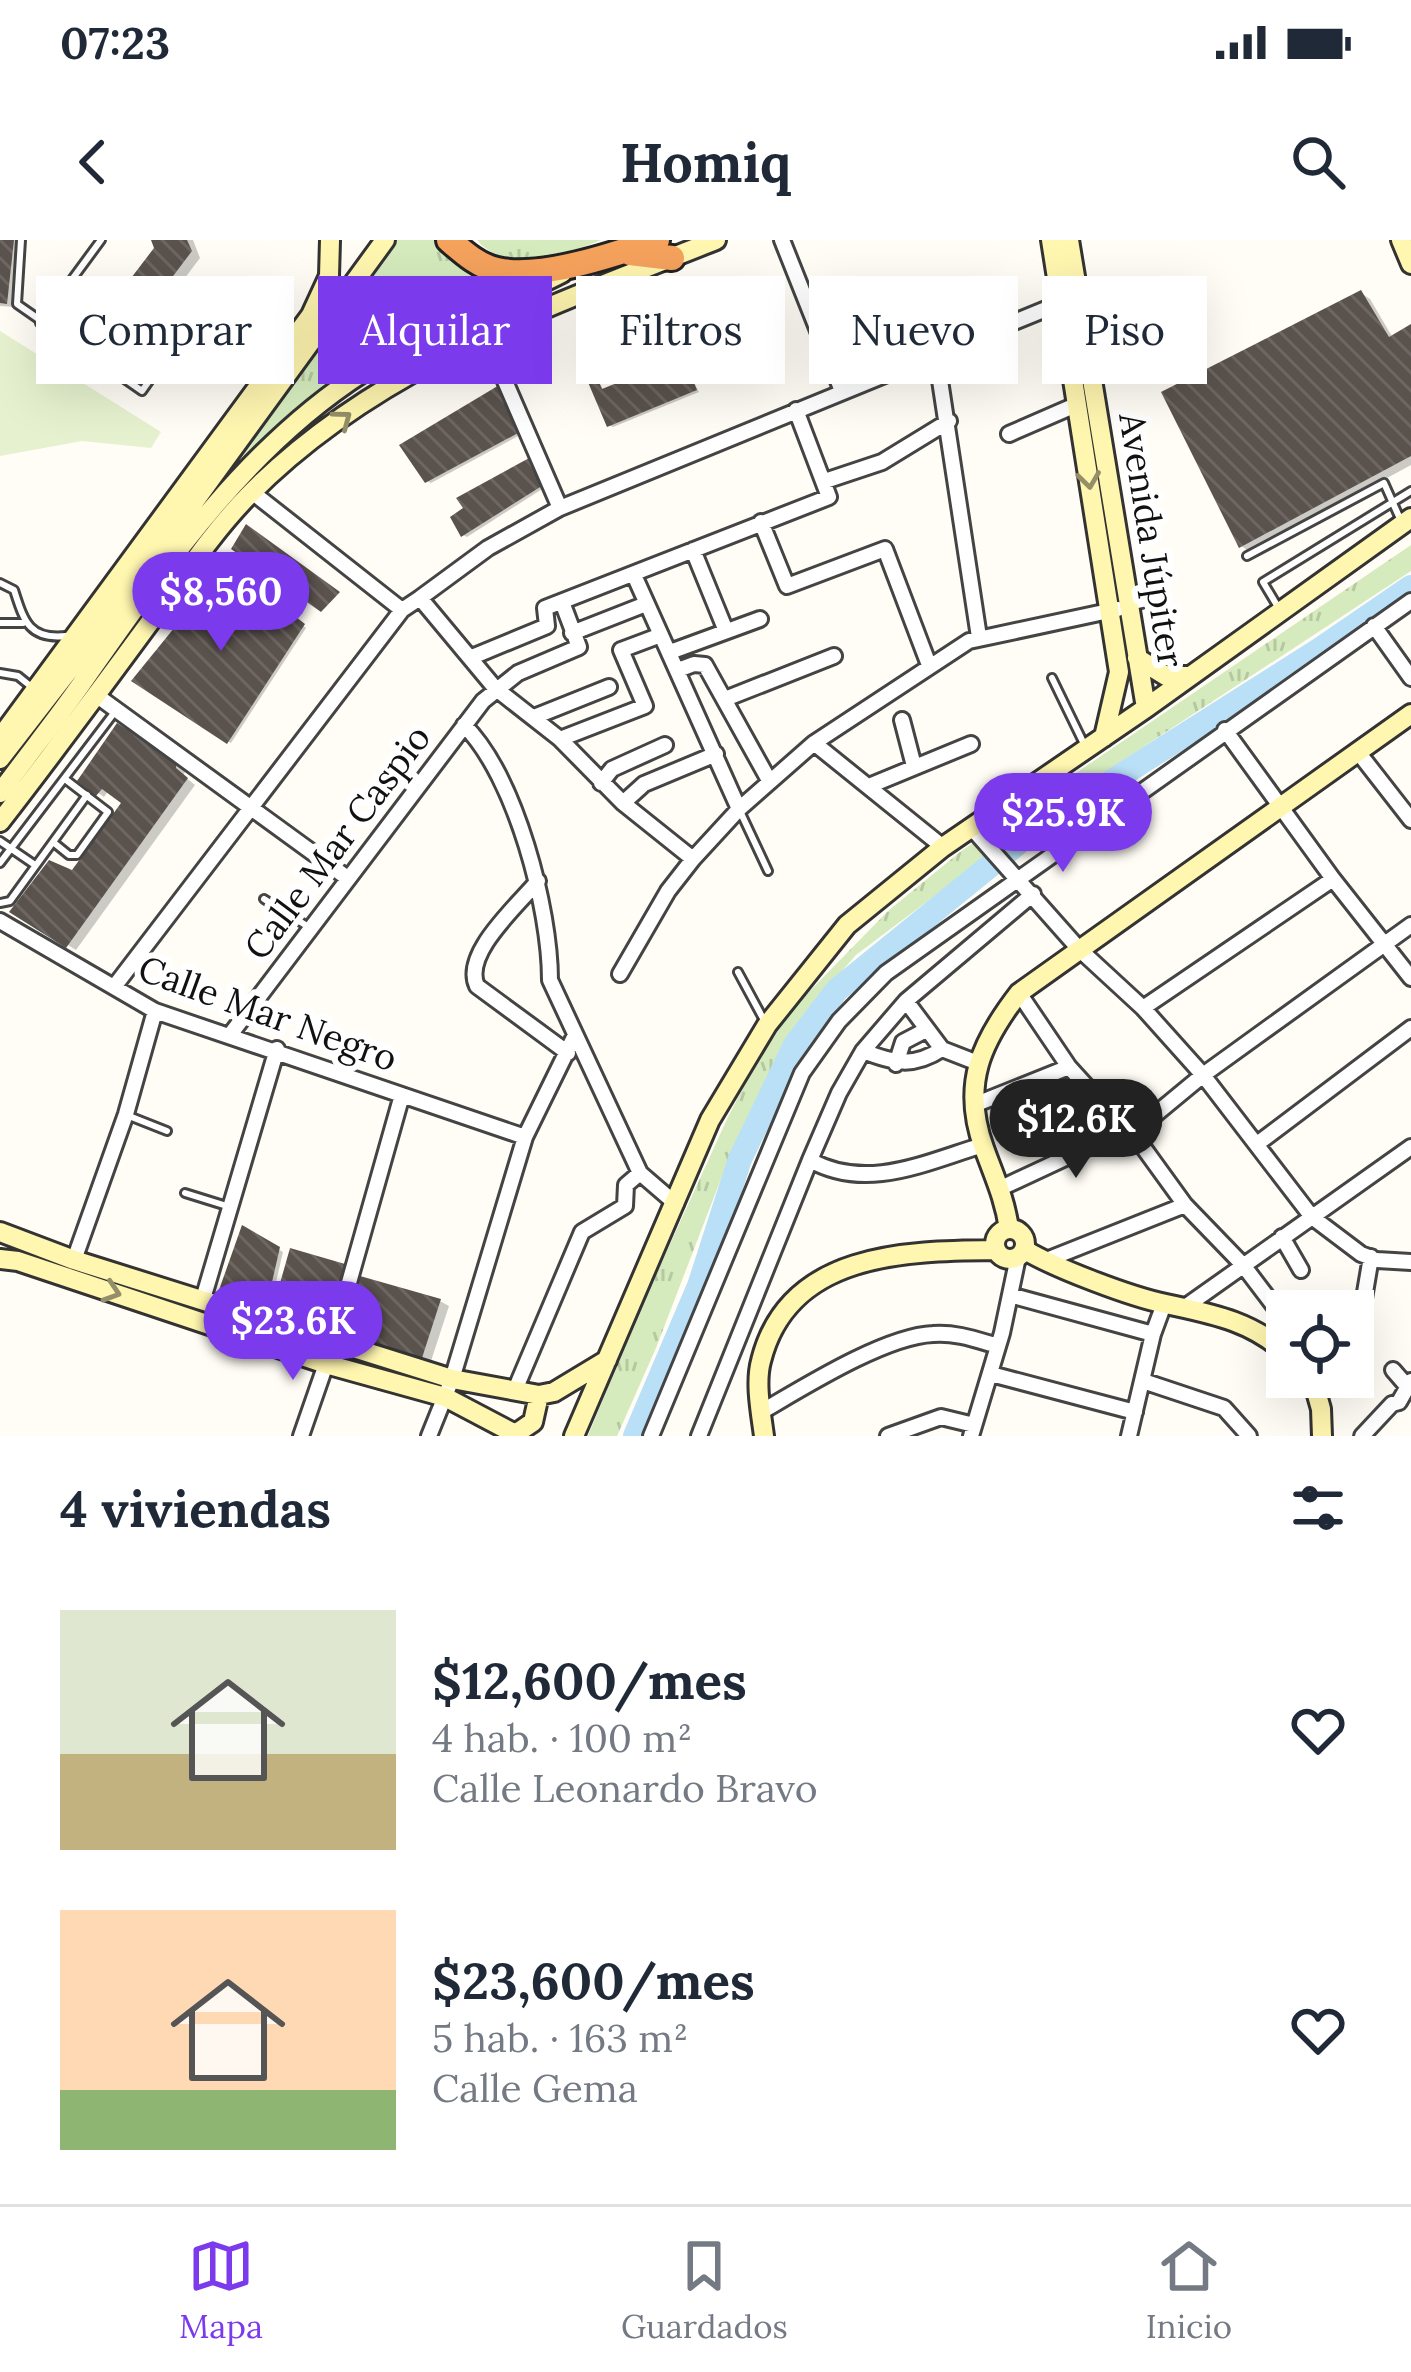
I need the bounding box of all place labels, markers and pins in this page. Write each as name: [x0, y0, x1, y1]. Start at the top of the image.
pin: $8,560: [123, 552, 319, 654]
pin: $25.9K: [965, 773, 1161, 875]
pin: $12.6K: [978, 1079, 1174, 1181]
pin: $23.6K: [195, 1281, 391, 1383]

